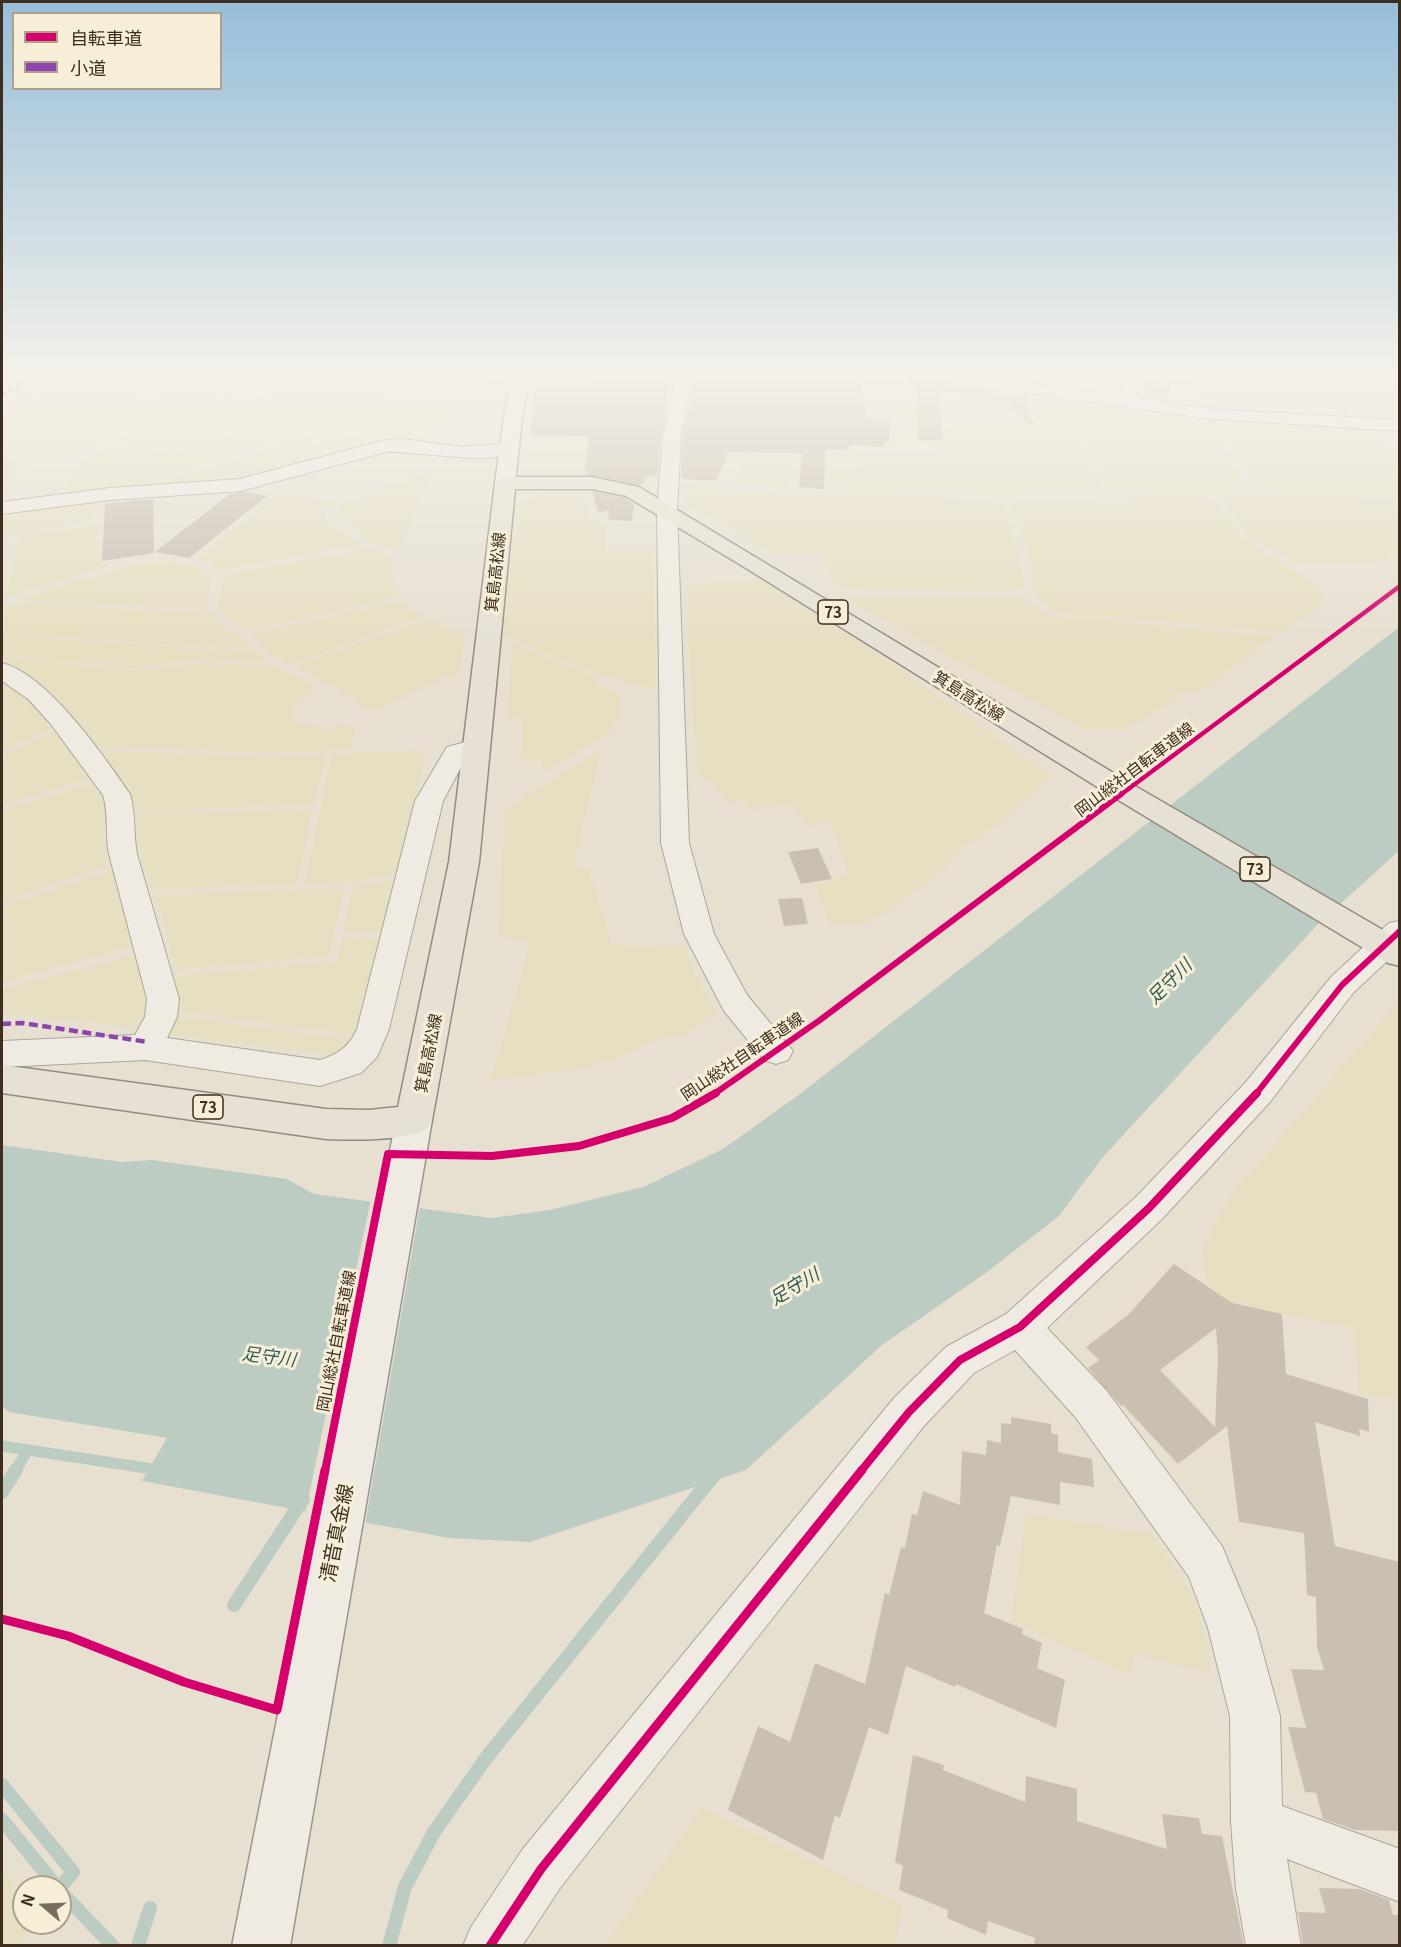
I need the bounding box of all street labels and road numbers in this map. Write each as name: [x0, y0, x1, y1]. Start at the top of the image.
street label: 箕島高松線: [481, 531, 509, 613]
road number: 73: [818, 600, 848, 624]
street label: 箕島高松線: [930, 667, 1008, 725]
street label: 岡山総社自転車道線: [1071, 718, 1197, 820]
road number: 73: [1240, 857, 1270, 881]
street label: 岡山総社自転車道線: [677, 1008, 807, 1104]
street label: 箕島高松線: [411, 1012, 445, 1094]
road number: 73: [193, 1095, 223, 1119]
street label: 岡山総社自転車道線: [313, 1268, 359, 1414]
street label: 清音真金線: [315, 1482, 357, 1584]

